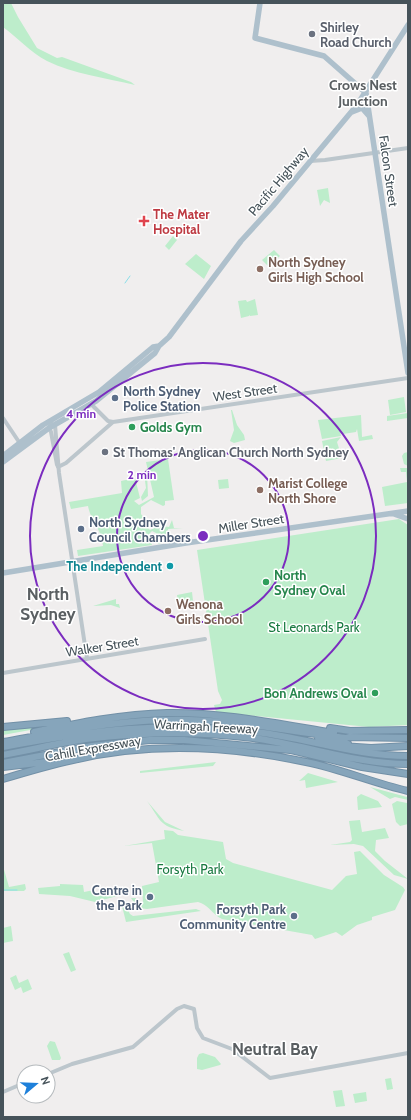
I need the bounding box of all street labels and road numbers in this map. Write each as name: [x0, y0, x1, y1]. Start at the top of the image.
street label: Falcon Street: [376, 134, 402, 208]
street label: Pacific Highway: [244, 143, 312, 219]
street label: West Street: [212, 380, 279, 404]
street label: Miller Street: [217, 510, 286, 536]
street label: Walker Street: [64, 632, 140, 660]
street label: Warringah Freeway: [153, 715, 259, 737]
street label: Cahill Expressway: [44, 732, 143, 764]

